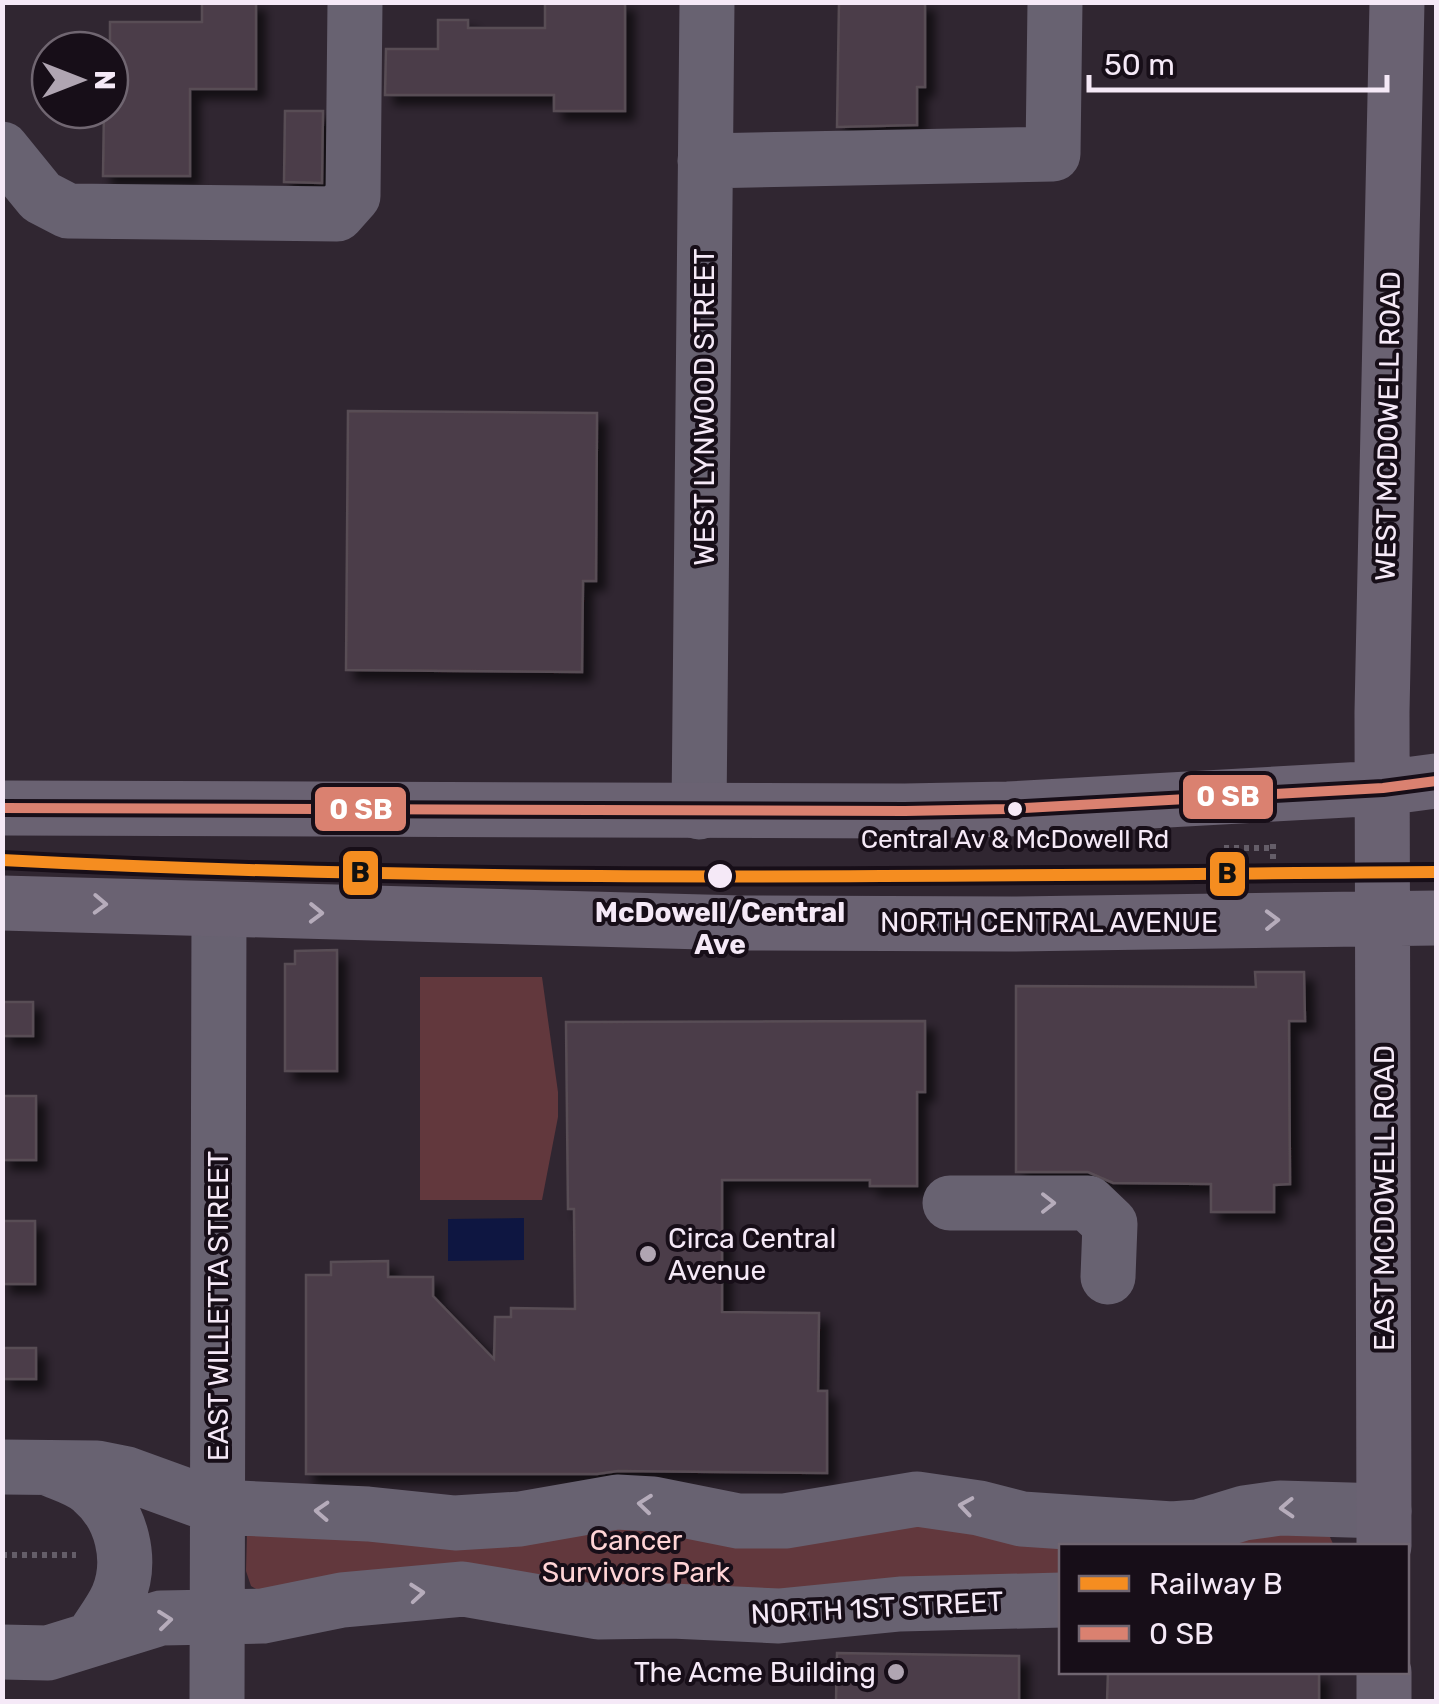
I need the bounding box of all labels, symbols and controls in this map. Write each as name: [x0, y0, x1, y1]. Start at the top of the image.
north arrow: [30, 30, 130, 130]
scale bar: [1089, 30, 1386, 92]
text: 50 m: [1104, 47, 1175, 83]
text: N: [88, 70, 121, 90]
street label: WEST LYNWOOD STREET: [688, 248, 721, 566]
street label: WEST MCDOWELL ROAD: [1369, 271, 1407, 581]
line badge: 0 SB: [1181, 773, 1275, 821]
text: 0 SB: [1196, 780, 1260, 813]
line badge: 0 SB: [313, 785, 408, 833]
text: 0 SB: [329, 793, 393, 826]
marker: Central Av & McDowell Rd: [1005, 799, 1025, 819]
place label: Central Av & McDowell Rd: [861, 824, 1169, 855]
line badge: B: [341, 849, 380, 897]
line badge: B: [1208, 850, 1247, 898]
text: B: [350, 856, 370, 889]
text: B: [1217, 857, 1237, 890]
marker: McDowell/Central Ave: [705, 861, 735, 891]
one-way arrow: [92, 893, 108, 914]
place label: McDowell/Central Ave: [595, 896, 845, 961]
one-way arrow: [310, 902, 325, 924]
street label: NORTH CENTRAL AVENUE: [880, 906, 1218, 939]
one-way arrow: [1265, 910, 1281, 931]
street label: EAST MCDOWELL ROAD: [1368, 1045, 1401, 1351]
street label: EAST WILLETTA STREET: [202, 1151, 235, 1461]
one-way arrow: [1040, 1192, 1056, 1214]
place label: Circa Central Avenue: [668, 1222, 836, 1287]
marker: Circa Central Avenue: [637, 1243, 659, 1265]
one-way arrow: [636, 1494, 652, 1516]
one-way arrow: [957, 1497, 974, 1518]
one-way arrow: [1278, 1497, 1294, 1518]
one-way arrow: [313, 1501, 329, 1522]
park label: Cancer Survivors Park: [542, 1524, 731, 1589]
legend: [1059, 1544, 1409, 1674]
text: Railway B: [1149, 1566, 1283, 1602]
one-way arrow: [410, 1582, 426, 1604]
street label: NORTH 1ST STREET: [750, 1585, 1004, 1631]
one-way arrow: [157, 1610, 173, 1631]
text: 0 SB: [1149, 1616, 1214, 1652]
place label: The Acme Building: [634, 1656, 876, 1689]
marker: The Acme Building: [885, 1661, 907, 1683]

